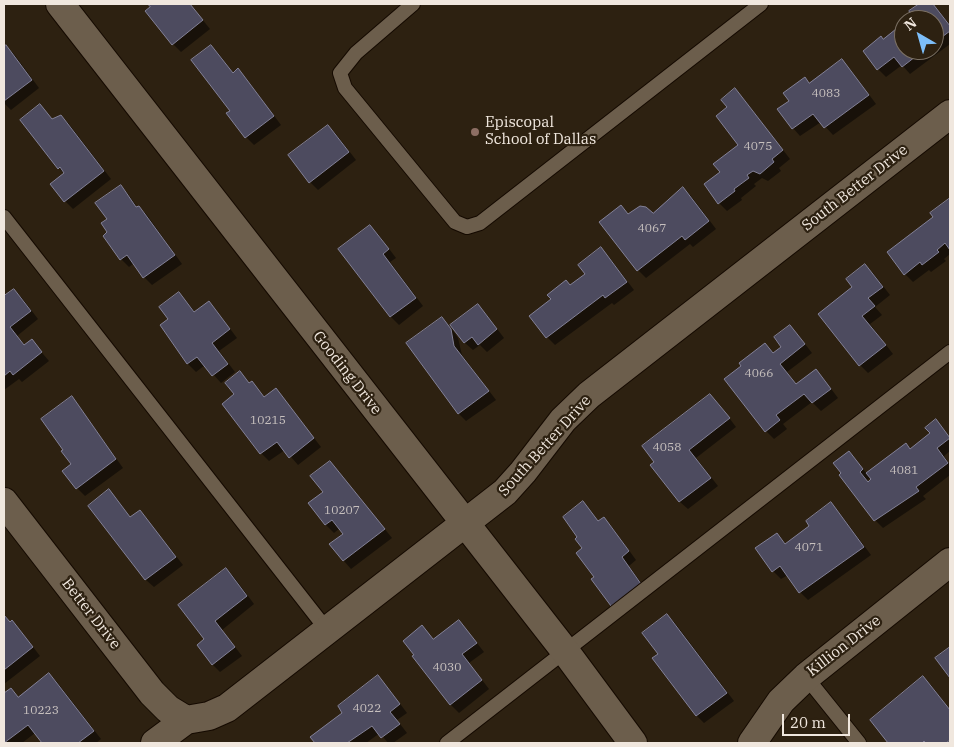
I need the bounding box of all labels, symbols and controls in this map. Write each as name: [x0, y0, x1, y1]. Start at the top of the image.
north arrow: [894, 10, 944, 60]
text: N: [900, 13, 920, 34]
house number: 4083: [812, 87, 840, 101]
place label: Episcopal School of Dallas: [485, 114, 596, 149]
marker: Episcopal School of Dallas: [469, 126, 481, 138]
house number: 4075: [744, 140, 772, 154]
street label: South Better Drive: [799, 141, 911, 235]
house number: 4067: [638, 222, 666, 236]
street label: Gooding Drive: [309, 328, 385, 418]
house number: 4066: [745, 367, 773, 381]
street label: South Better Drive: [495, 392, 595, 500]
house number: 10215: [250, 414, 286, 428]
house number: 4058: [653, 441, 681, 455]
house number: 4081: [890, 464, 918, 478]
house number: 10207: [324, 504, 360, 518]
house number: 4071: [795, 541, 823, 555]
street label: Better Drive: [58, 575, 124, 653]
street label: Killion Drive: [804, 612, 884, 680]
house number: 4030: [433, 661, 461, 675]
house number: 4022: [353, 702, 381, 716]
house number: 10223: [23, 704, 59, 718]
scale bar: [784, 704, 852, 736]
text: 20 m: [790, 713, 826, 732]

